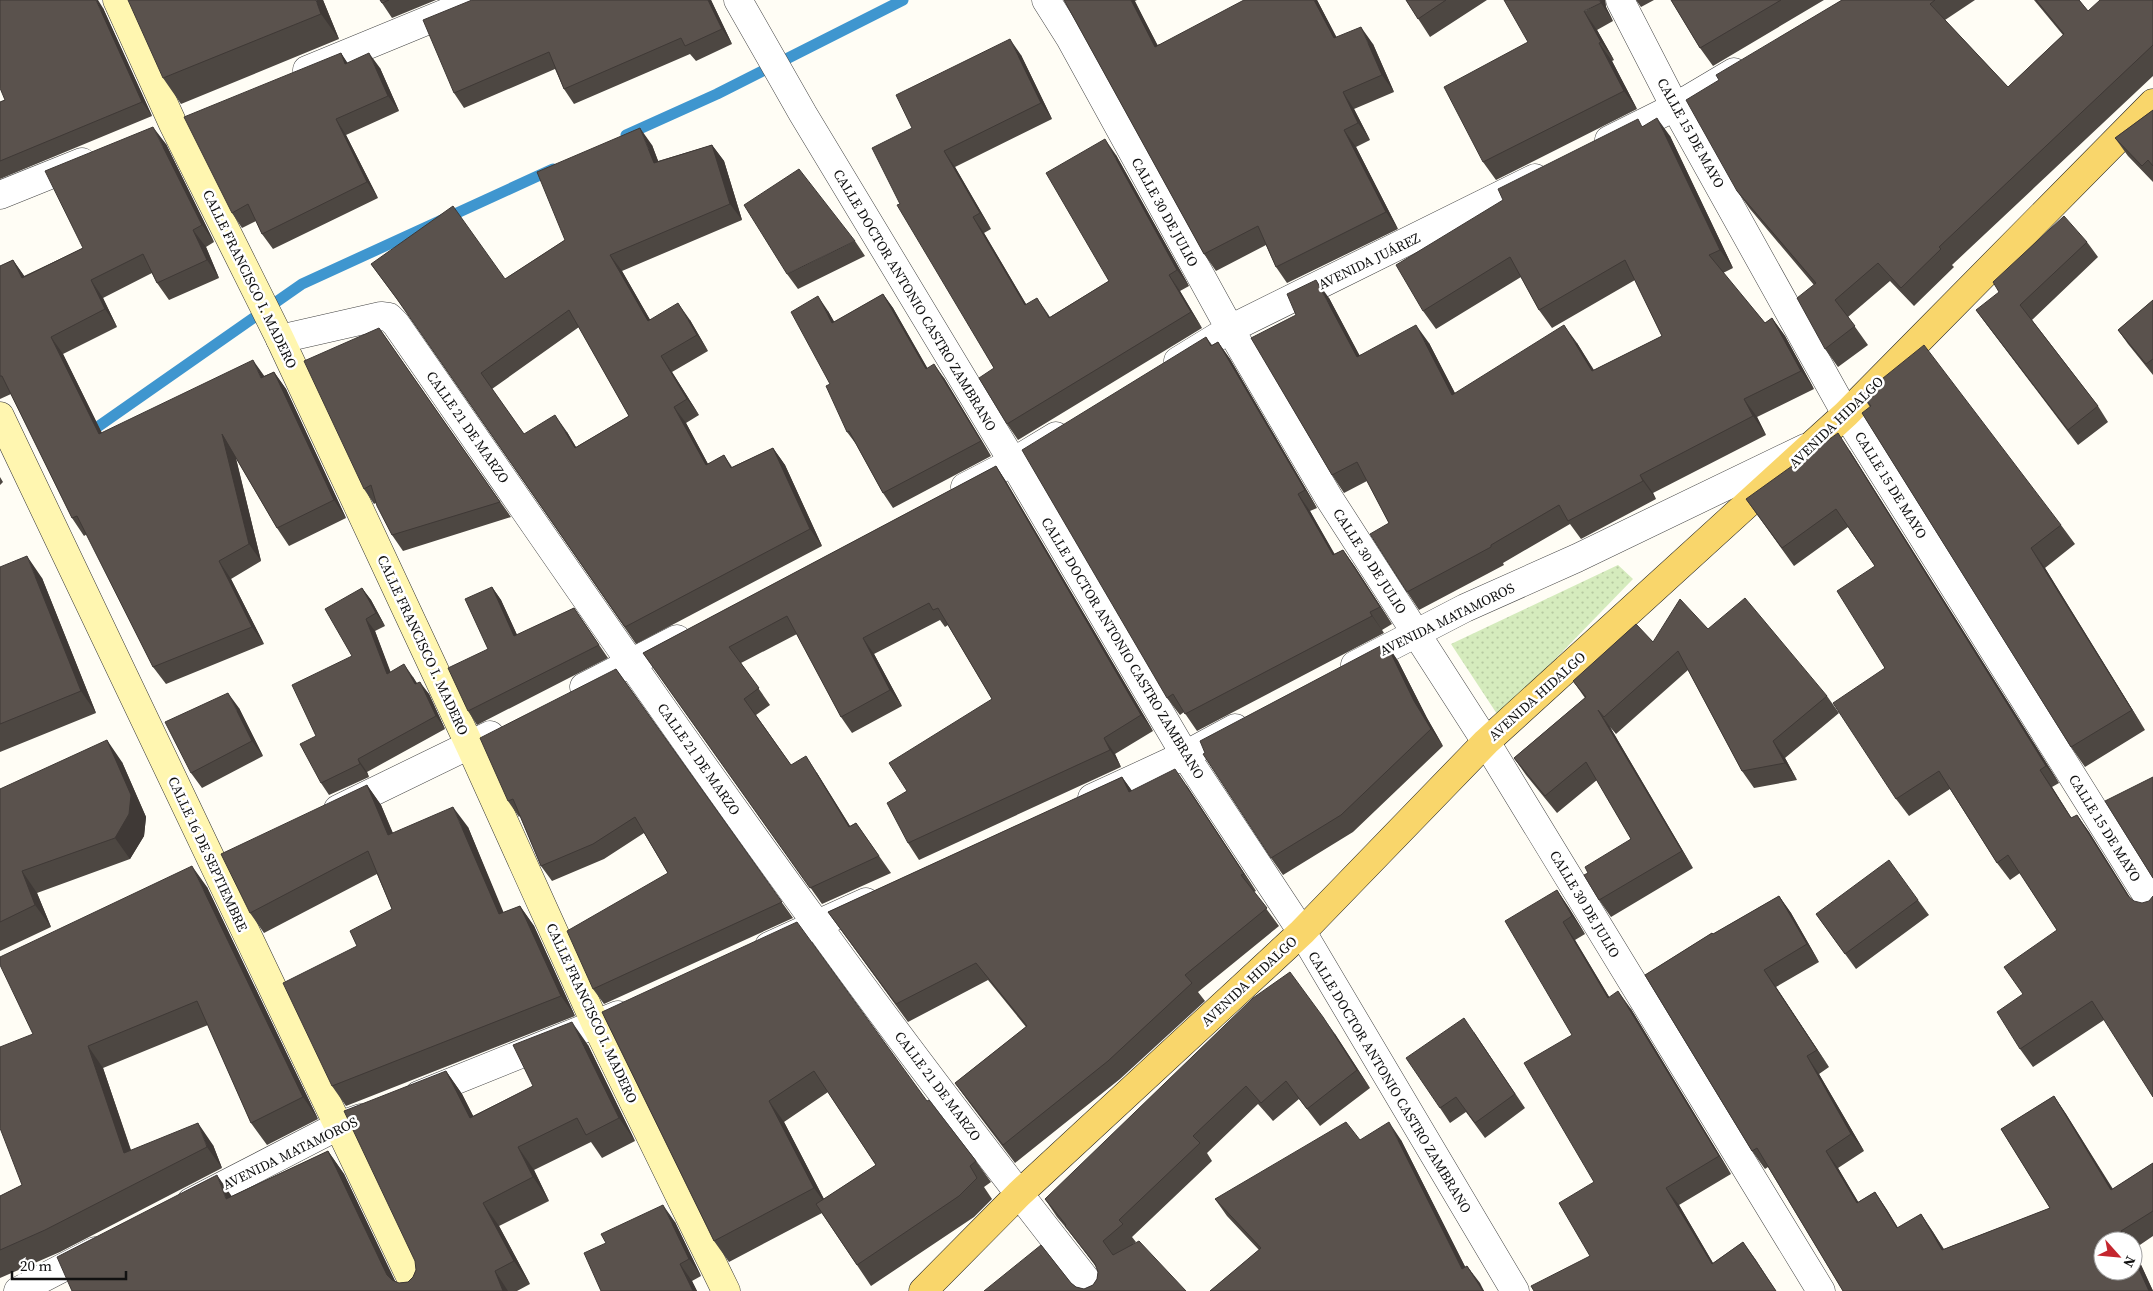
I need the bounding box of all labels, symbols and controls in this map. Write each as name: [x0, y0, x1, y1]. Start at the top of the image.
street label: CALLE 15 DE MAYO: [1652, 74, 1730, 192]
street label: CALLE 30 DE JULIO: [1127, 154, 1203, 270]
street label: CALLE DOCTOR ANTONIO CASTRO ZAMBRANO: [829, 165, 1002, 435]
street label: CALLE FRANCISCO I. MADERO: [198, 186, 302, 372]
street label: AVENIDA JUÁREZ: [1315, 228, 1424, 294]
street label: CALLE 21 DE MARZO: [422, 367, 514, 487]
street label: AVENIDA HIDALGO: [1784, 371, 1888, 472]
street label: CALLE 15 DE MAYO: [1850, 428, 1932, 543]
street label: CALLE 30 DE JULIO: [1328, 504, 1412, 618]
street label: CALLE DOCTOR ANTONIO CASTRO ZAMBRANO: [1037, 513, 1210, 783]
street label: CALLE FRANCISCO I. MADERO: [372, 552, 474, 738]
street label: AVENIDA MATAMOROS: [1376, 578, 1518, 660]
street label: AVENIDA HIDALGO: [1484, 647, 1590, 745]
street label: CALLE 21 DE MARZO: [653, 699, 745, 819]
street label: CALLE 15 DE MAYO: [2064, 771, 2146, 886]
street label: CALLE 16 DE SEPTIEMBRE: [163, 773, 253, 935]
street label: CALLE 30 DE JULIO: [1545, 846, 1625, 962]
street label: CALLE FRANCISCO I. MADERO: [541, 920, 643, 1106]
street label: AVENIDA HIDALGO: [1197, 931, 1301, 1031]
street label: CALLE DOCTOR ANTONIO CASTRO ZAMBRANO: [1304, 947, 1477, 1217]
street label: CALLE 21 DE MARZO: [890, 1027, 986, 1145]
street label: AVENIDA MATAMOROS: [219, 1112, 361, 1194]
north arrow: [2093, 1231, 2143, 1281]
scale bar: [12, 1248, 126, 1280]
text: N: [2118, 1253, 2141, 1271]
text: 20 m: [20, 1255, 52, 1276]

